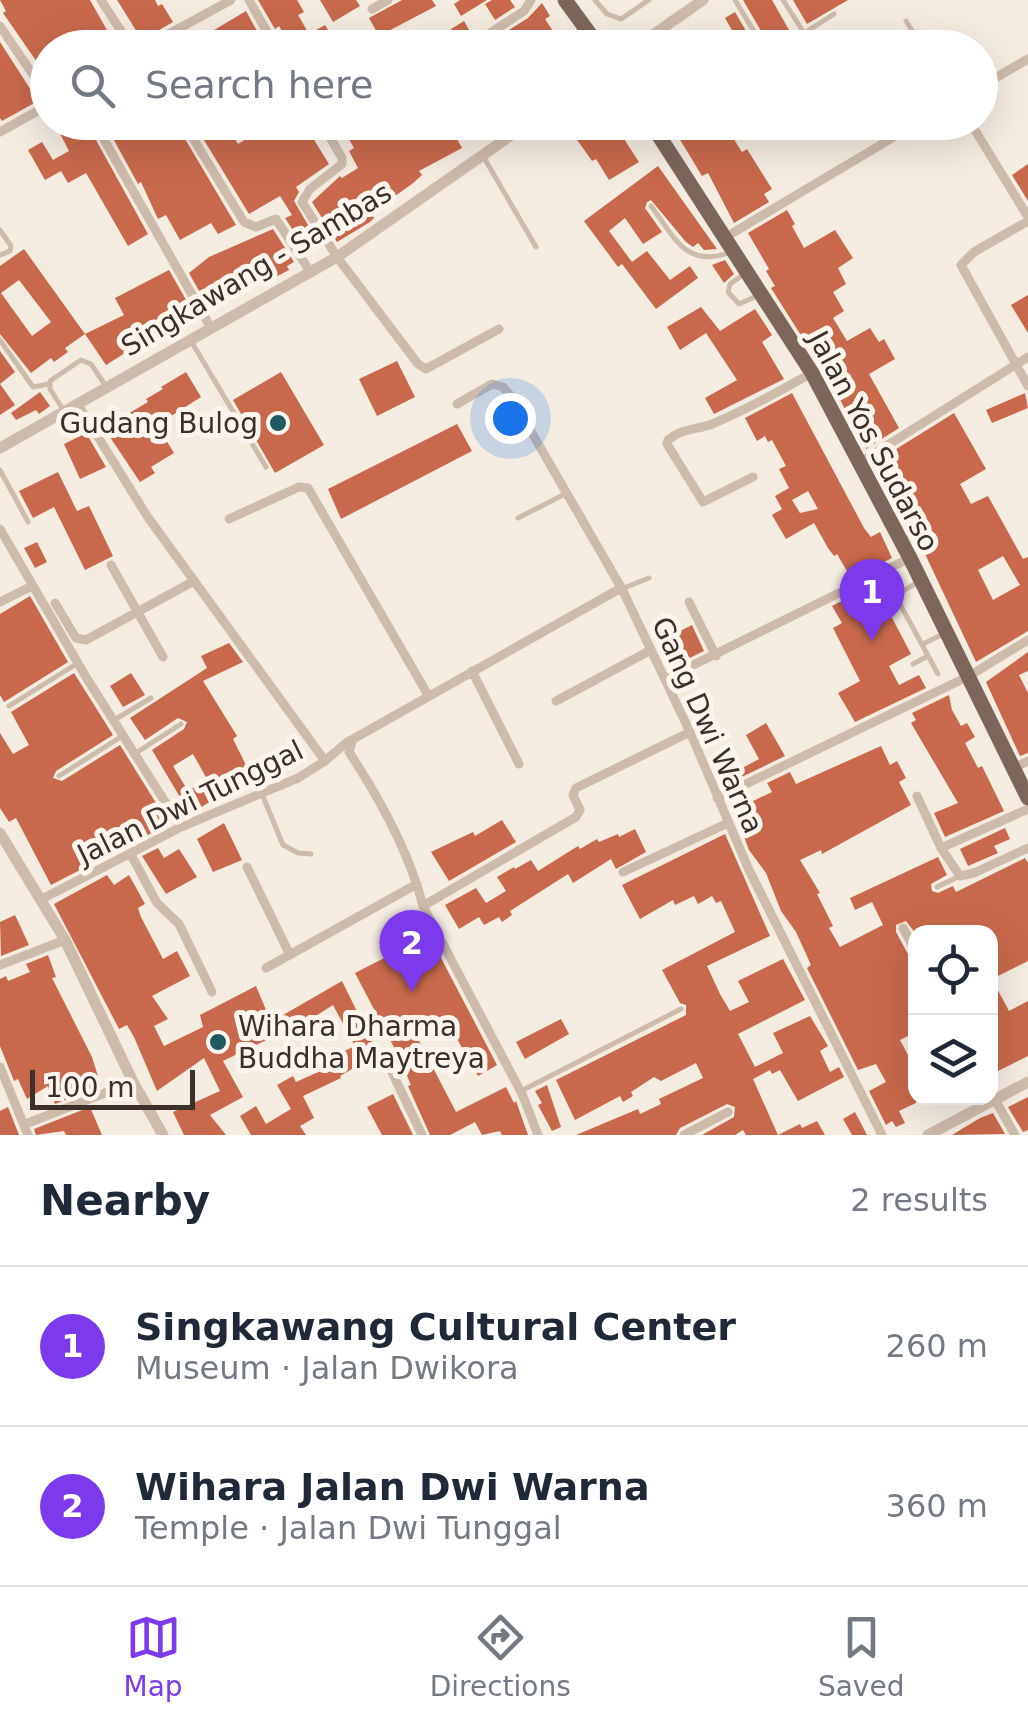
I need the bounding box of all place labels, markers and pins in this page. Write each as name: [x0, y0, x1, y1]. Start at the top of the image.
place label: Gudang Bulog: [60, 407, 258, 440]
marker: Gudang Bulog: [267, 412, 289, 434]
pin: 1: [840, 558, 904, 641]
pin: 2: [380, 910, 444, 992]
place label: Wihara Dharma Buddha Maytreya: [238, 1010, 485, 1075]
marker: Wihara Dharma Buddha Maytreya: [207, 1031, 229, 1053]

